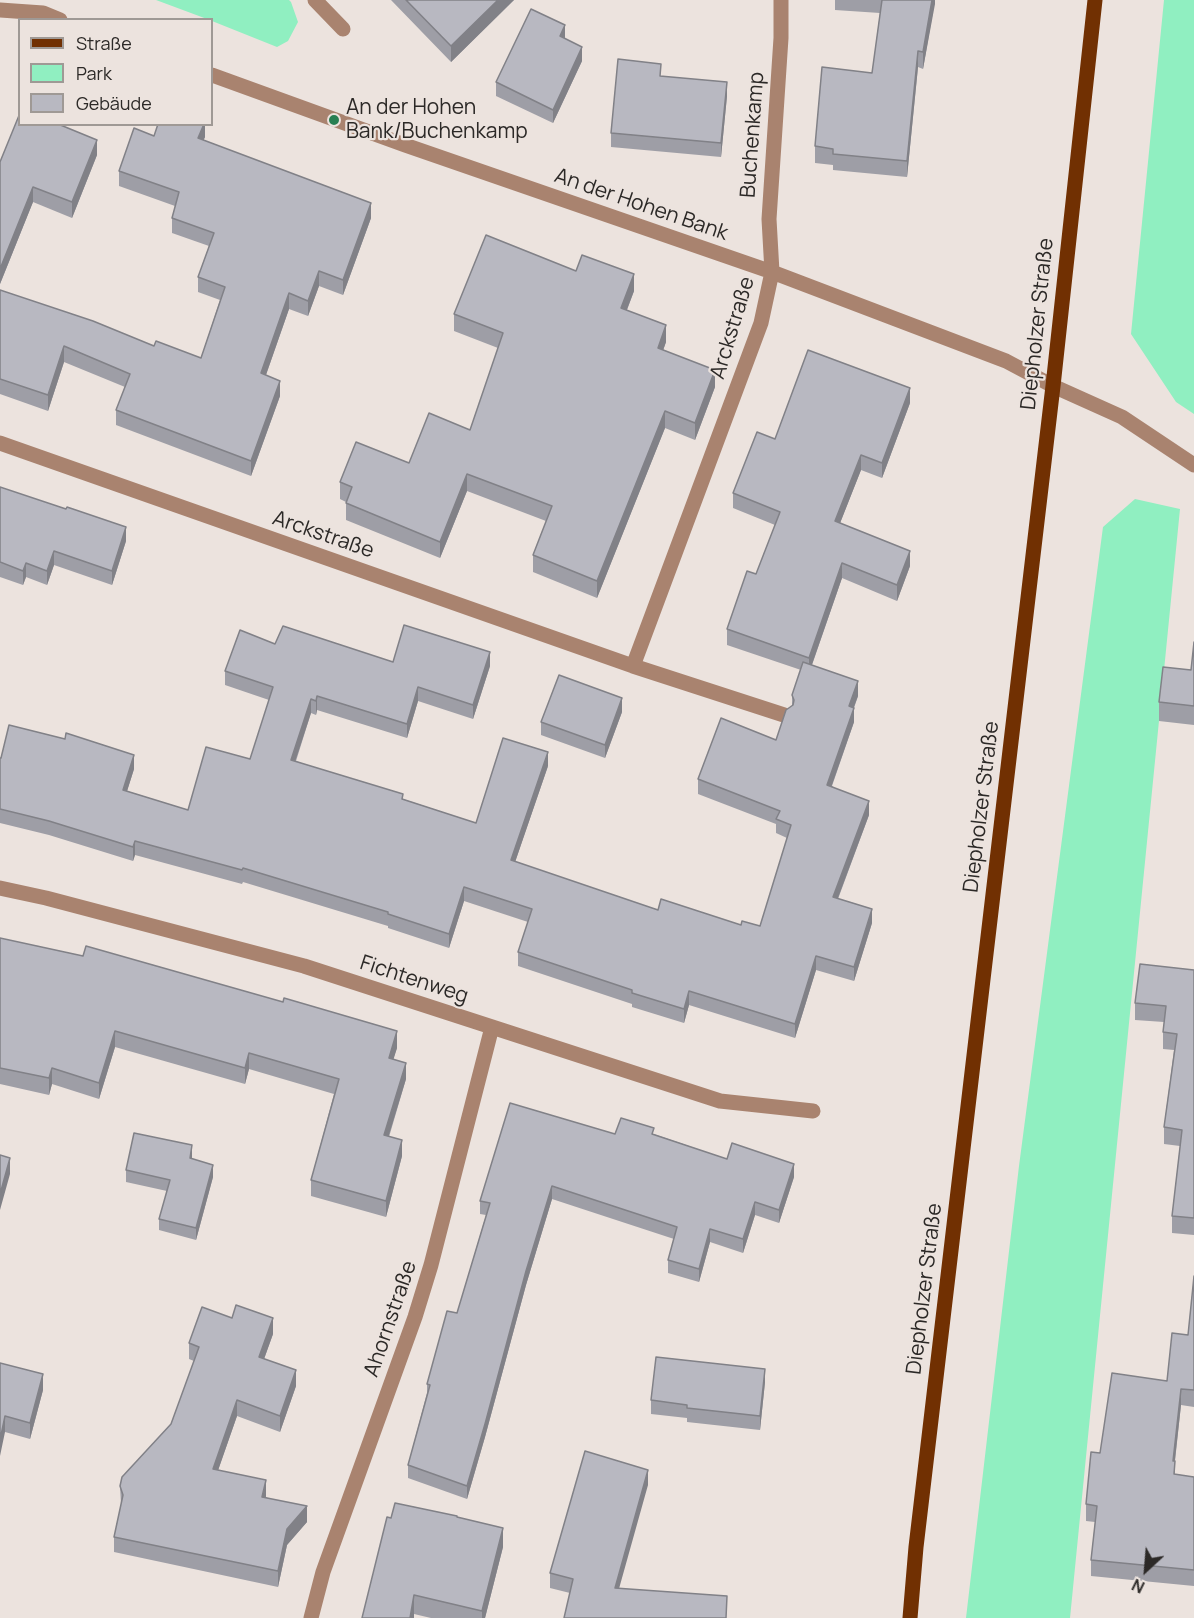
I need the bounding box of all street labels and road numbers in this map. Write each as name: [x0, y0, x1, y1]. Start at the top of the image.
street label: Buchenkamp: [736, 71, 770, 199]
street label: An der Hohen Bank: [551, 163, 731, 247]
street label: Diepholzer Straße: [1016, 237, 1060, 411]
street label: Arckstraße: [706, 274, 760, 382]
street label: Arckstraße: [269, 506, 377, 564]
street label: Diepholzer Straße: [959, 720, 1005, 894]
street label: Fichtenweg: [357, 951, 471, 1009]
street label: Diepholzer Straße: [902, 1202, 948, 1376]
street label: Ahornstraße: [359, 1258, 423, 1380]

